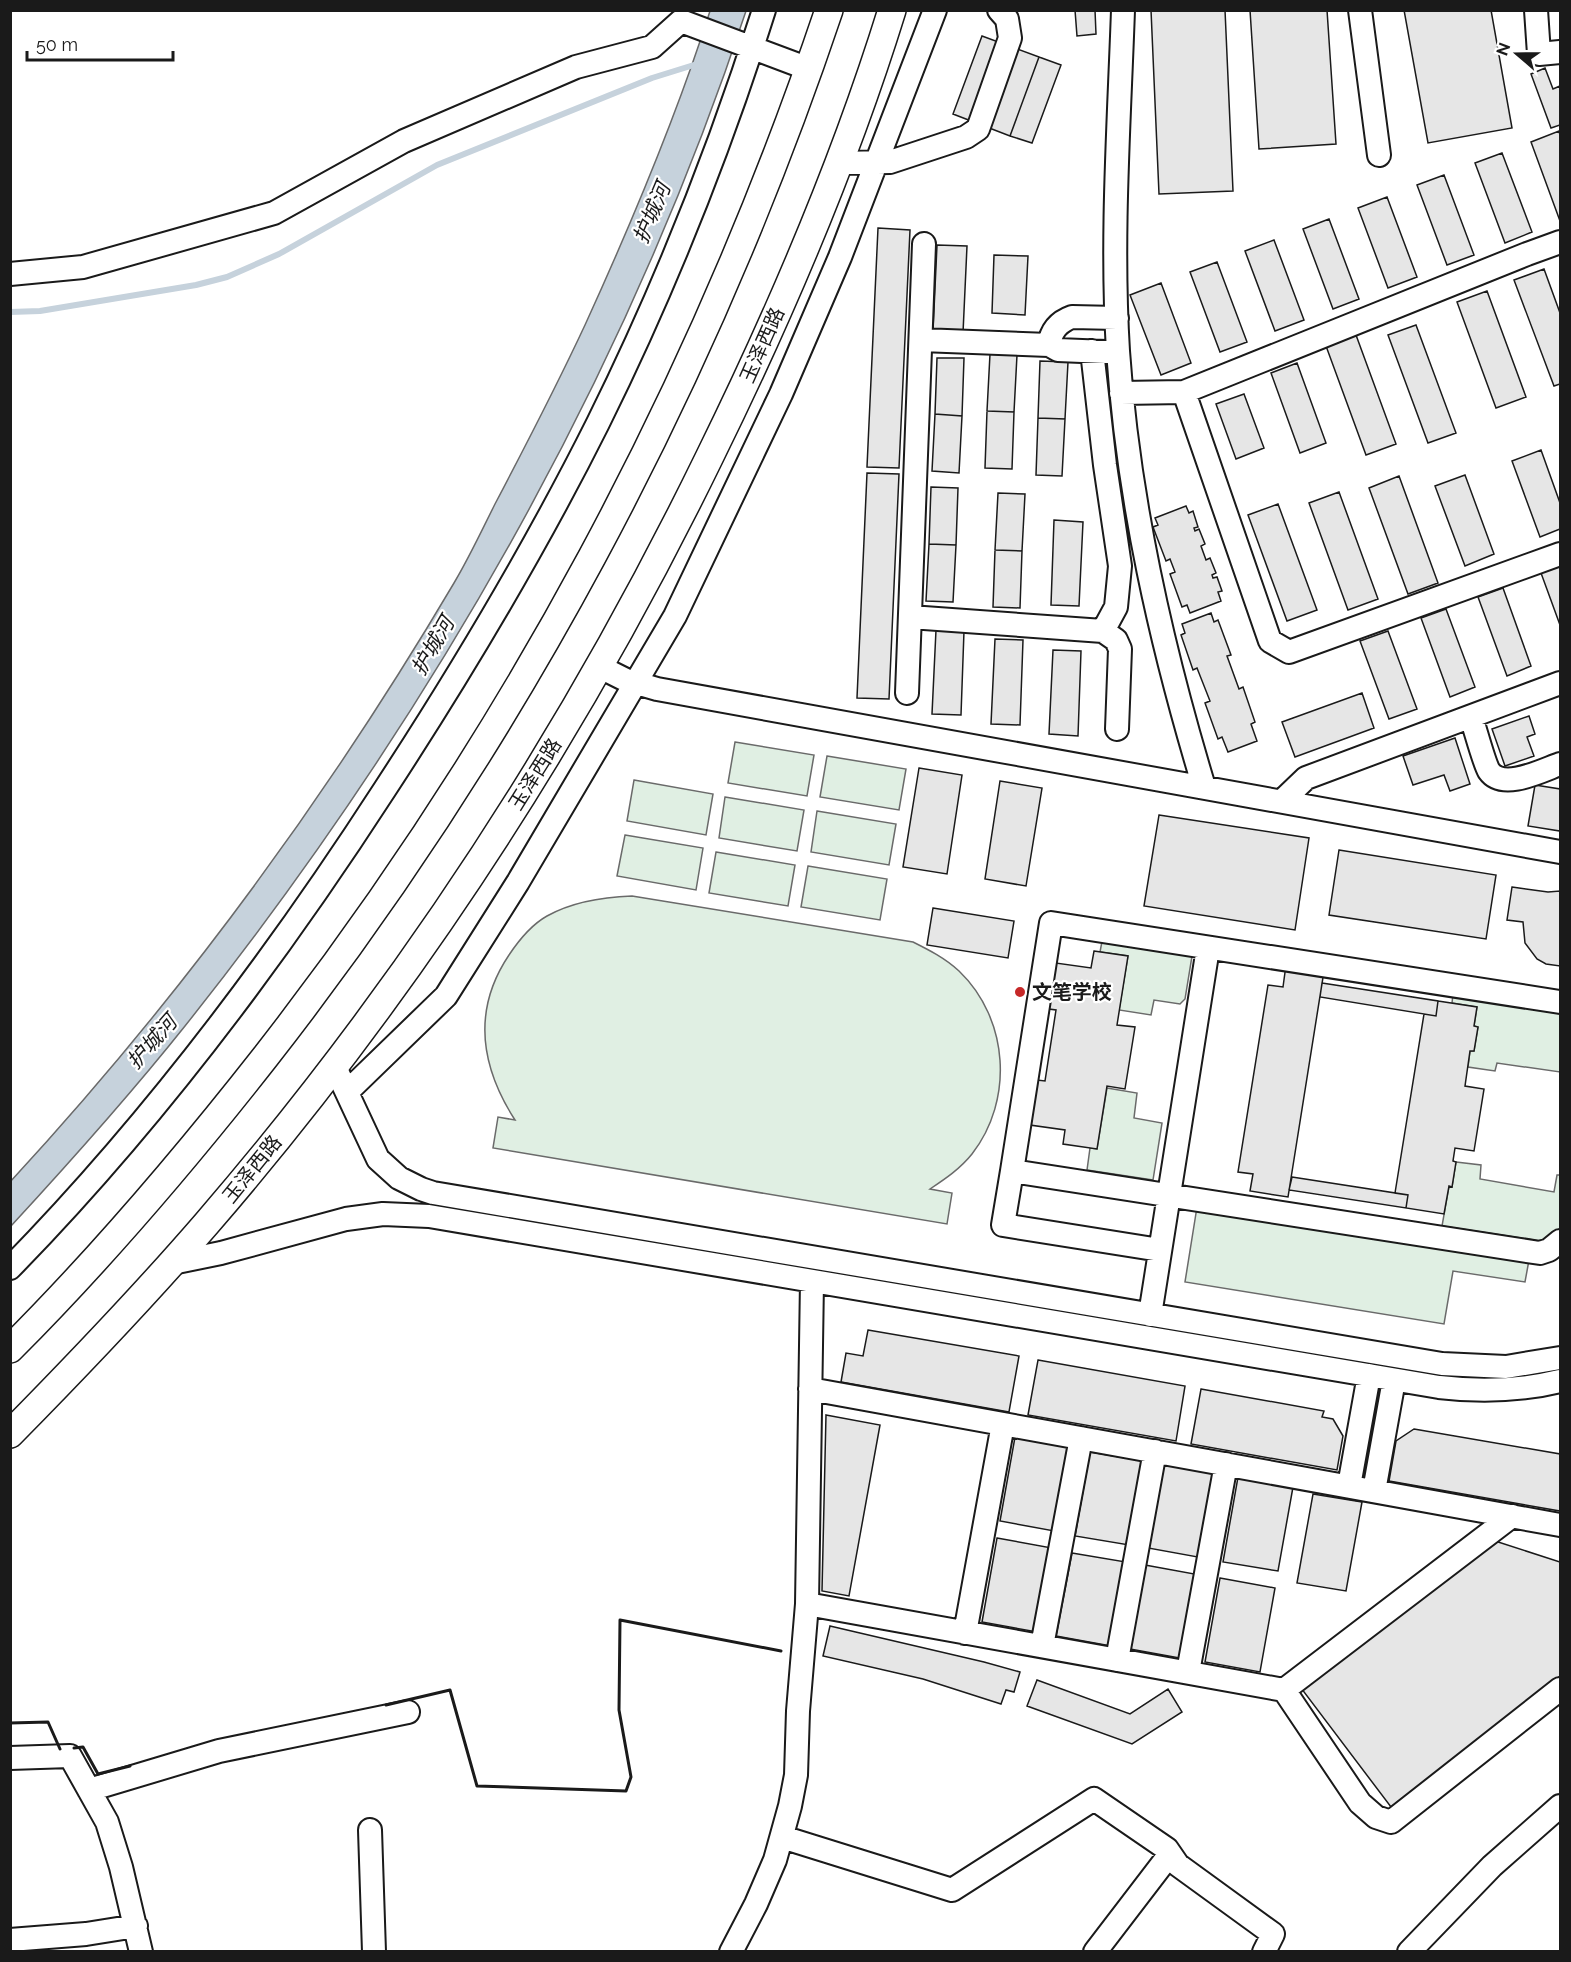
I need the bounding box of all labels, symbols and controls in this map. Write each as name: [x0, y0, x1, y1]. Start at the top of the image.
scale bar: [27, 24, 172, 62]
north arrow: [1487, 24, 1547, 84]
text: 50 m: [36, 34, 78, 55]
text: N: [1492, 40, 1514, 58]
water label: 护城河: [628, 175, 677, 247]
street label: 玉泽西路: [735, 304, 789, 386]
water label: 护城河: [406, 609, 461, 679]
street label: 玉泽西路: [504, 734, 566, 814]
place label: 文笔学校: [1032, 980, 1112, 1004]
marker: 文笔学校: [1013, 985, 1027, 999]
water label: 护城河: [122, 1007, 184, 1074]
street label: 玉泽西路: [218, 1130, 286, 1208]

